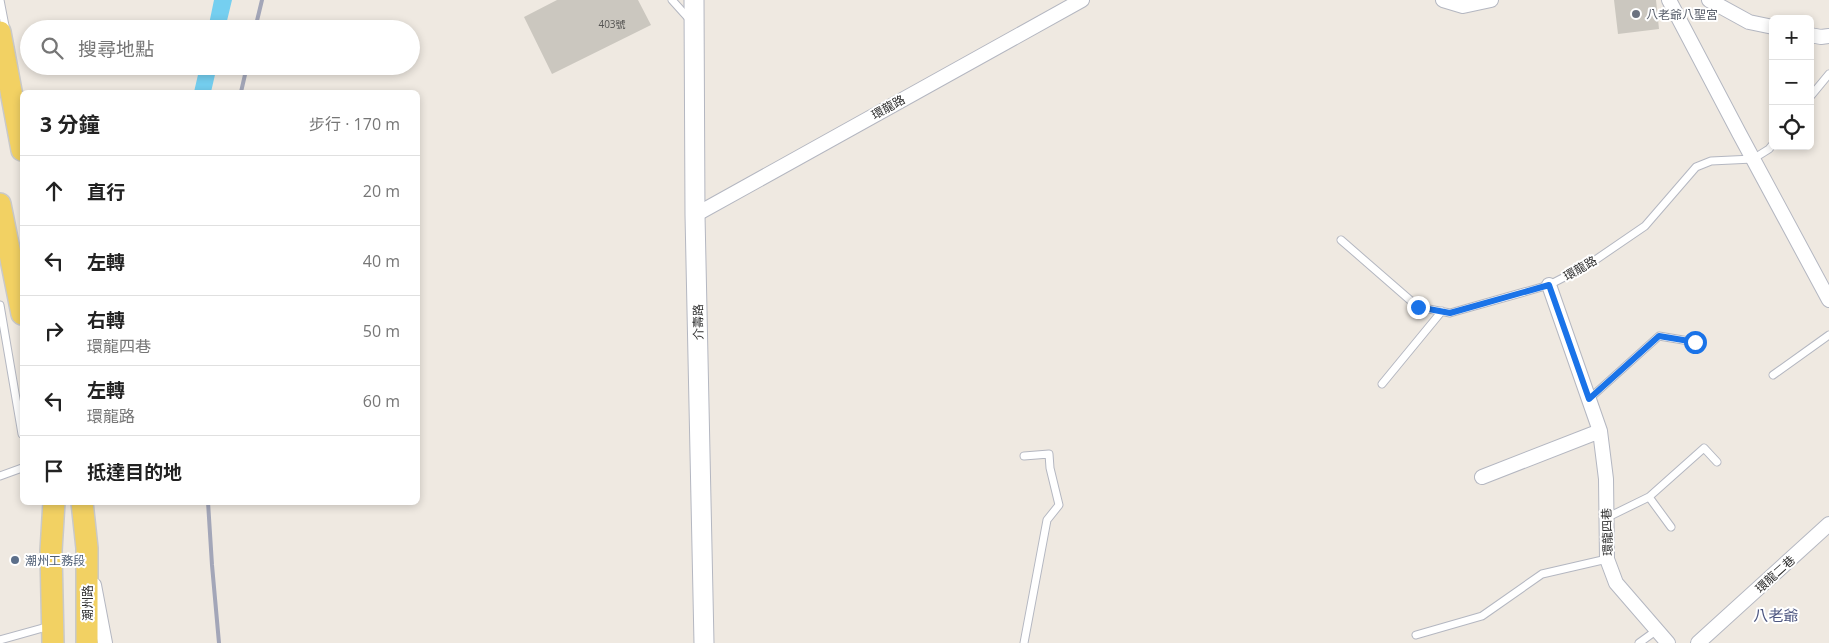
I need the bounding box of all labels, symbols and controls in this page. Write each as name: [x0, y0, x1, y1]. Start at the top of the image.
place label: 八老爺八聖宮: [1646, 6, 1718, 23]
marker: 八老爺八聖宮: [1630, 8, 1642, 20]
map controls: [1769, 15, 1814, 150]
button: +: [1769, 15, 1814, 60]
house number: 403號: [598, 17, 626, 31]
search box: [20, 20, 420, 75]
icon: search: [38, 34, 66, 62]
text: 搜尋地點: [78, 36, 154, 62]
button: −: [1769, 60, 1814, 105]
street label: 環龍路: [868, 91, 908, 123]
button: locate: [1769, 105, 1814, 150]
text: 3 分鐘: [40, 110, 99, 138]
text: 步行 · 170 m: [309, 113, 400, 135]
icon: ahead: [40, 177, 68, 205]
text: 直行: [87, 179, 125, 205]
text: 20 m: [363, 180, 400, 202]
icon: left: [40, 247, 68, 275]
text: 左轉: [87, 249, 125, 275]
text: 40 m: [363, 250, 400, 272]
street label: 環龍路: [1560, 252, 1600, 284]
route end: [1407, 296, 1430, 319]
street label: 介壽路: [689, 304, 707, 340]
text: 右轉: [87, 307, 125, 333]
icon: right: [40, 317, 68, 345]
text: 50 m: [363, 320, 400, 342]
route start: [1684, 331, 1707, 354]
text: 環龍四巷: [87, 335, 151, 357]
text: 左轉: [87, 377, 125, 403]
icon: left: [40, 387, 68, 415]
text: 60 m: [363, 390, 400, 412]
text: 環龍路: [87, 405, 135, 427]
icon: arrive: [40, 457, 68, 485]
text: 抵達目的地: [87, 459, 182, 485]
street label: 環龍四巷: [1598, 508, 1616, 556]
place label: 潮州工務段: [25, 552, 85, 569]
street label: 環龍二巷: [1751, 552, 1799, 596]
marker: 潮州工務段: [9, 554, 21, 566]
street label: 潮州路: [79, 585, 96, 621]
district label: 八老爺: [1753, 605, 1799, 625]

